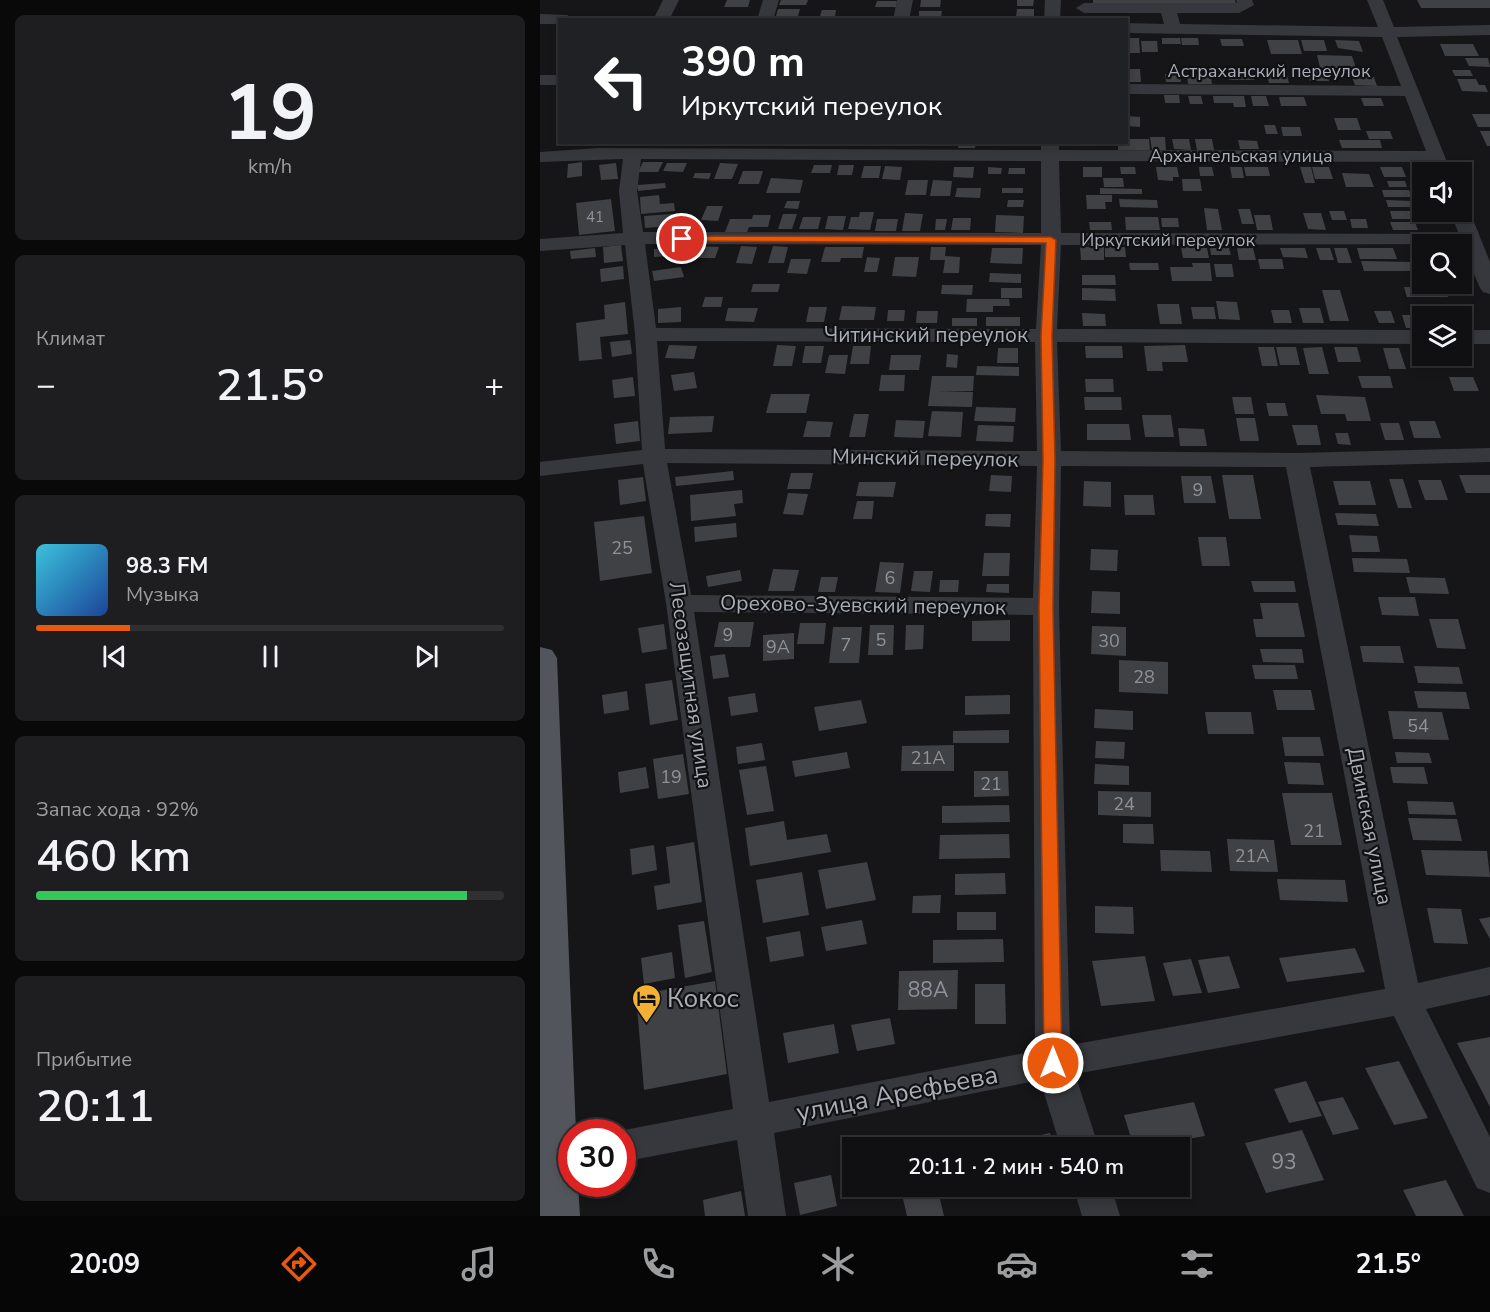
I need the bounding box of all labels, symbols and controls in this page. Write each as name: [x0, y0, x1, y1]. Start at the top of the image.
text: 390 m: [681, 34, 805, 91]
icon: left: [582, 42, 660, 120]
street label: Астраханский переулок: [1168, 59, 1371, 83]
text: 19: [223, 60, 317, 167]
text: Иркутский переулок: [681, 88, 942, 125]
street label: Архангельская улица: [1149, 144, 1333, 168]
text: km/h: [248, 153, 292, 180]
map controls: [1412, 162, 1472, 366]
button: sound: [1412, 162, 1472, 222]
house number: 41: [586, 207, 604, 227]
pin: [656, 213, 707, 264]
icon: arrive: [665, 222, 698, 255]
street label: Иркутский переулок: [1081, 228, 1256, 252]
button: search: [1412, 234, 1472, 294]
button: layers: [1412, 306, 1472, 366]
street label: Читинский переулок: [824, 321, 1029, 349]
text: Климат: [36, 325, 105, 352]
text: 21.5°: [216, 355, 324, 416]
text: −: [36, 363, 56, 408]
text: +: [484, 363, 504, 408]
street label: Минский переулок: [832, 442, 1019, 474]
house number: 9: [1193, 478, 1203, 502]
house number: 25: [611, 536, 633, 560]
text: 98.3 FM: [126, 551, 208, 581]
house number: 6: [885, 566, 895, 590]
street label: Лесозащитная улица: [663, 580, 719, 790]
text: Музыка: [126, 581, 199, 608]
street label: Орехово-Зуевский переулок: [720, 589, 1007, 622]
house number: 9: [723, 623, 733, 647]
house number: 5: [876, 628, 886, 652]
house number: 30: [1098, 629, 1120, 653]
house number: 7: [841, 633, 851, 657]
house number: 9А: [766, 635, 790, 659]
icon: previous: [98, 640, 131, 673]
icon: pause: [254, 640, 287, 673]
icon: next: [410, 640, 443, 673]
house number: 28: [1133, 665, 1155, 689]
house number: 54: [1407, 714, 1429, 738]
street label: Двинская улица: [1341, 745, 1399, 907]
house number: 21А: [911, 746, 945, 770]
house number: 19: [660, 765, 682, 789]
house number: 21: [980, 772, 1002, 796]
house number: 24: [1113, 792, 1135, 816]
text: Запас хода · 92%: [36, 796, 199, 823]
house number: 21: [1303, 819, 1325, 843]
text: 460 km: [36, 826, 191, 887]
house number: 21А: [1235, 844, 1269, 868]
house number: 88А: [908, 976, 948, 1004]
place label: Кокос: [667, 981, 739, 1016]
hotel icon: Кокос: [630, 982, 662, 1024]
position arrow: [1021, 1031, 1085, 1095]
text: Прибытие: [36, 1046, 132, 1073]
street label: улица Арефьева: [793, 1057, 1001, 1130]
text: 20:11: [36, 1076, 155, 1137]
speed limit sign: 30: [558, 1119, 636, 1197]
house number: 93: [1271, 1148, 1297, 1176]
text: 20:11 · 2 мин · 540 m: [908, 1152, 1124, 1182]
icon: directions: [278, 1243, 320, 1285]
icon: music: [458, 1243, 500, 1285]
icon: phone: [637, 1243, 679, 1285]
icon: climate: [817, 1243, 859, 1285]
icon: car: [996, 1243, 1038, 1285]
icon: filters: [1176, 1243, 1218, 1285]
text: 20:09: [69, 1246, 140, 1283]
text: 21.5°: [1356, 1246, 1421, 1283]

